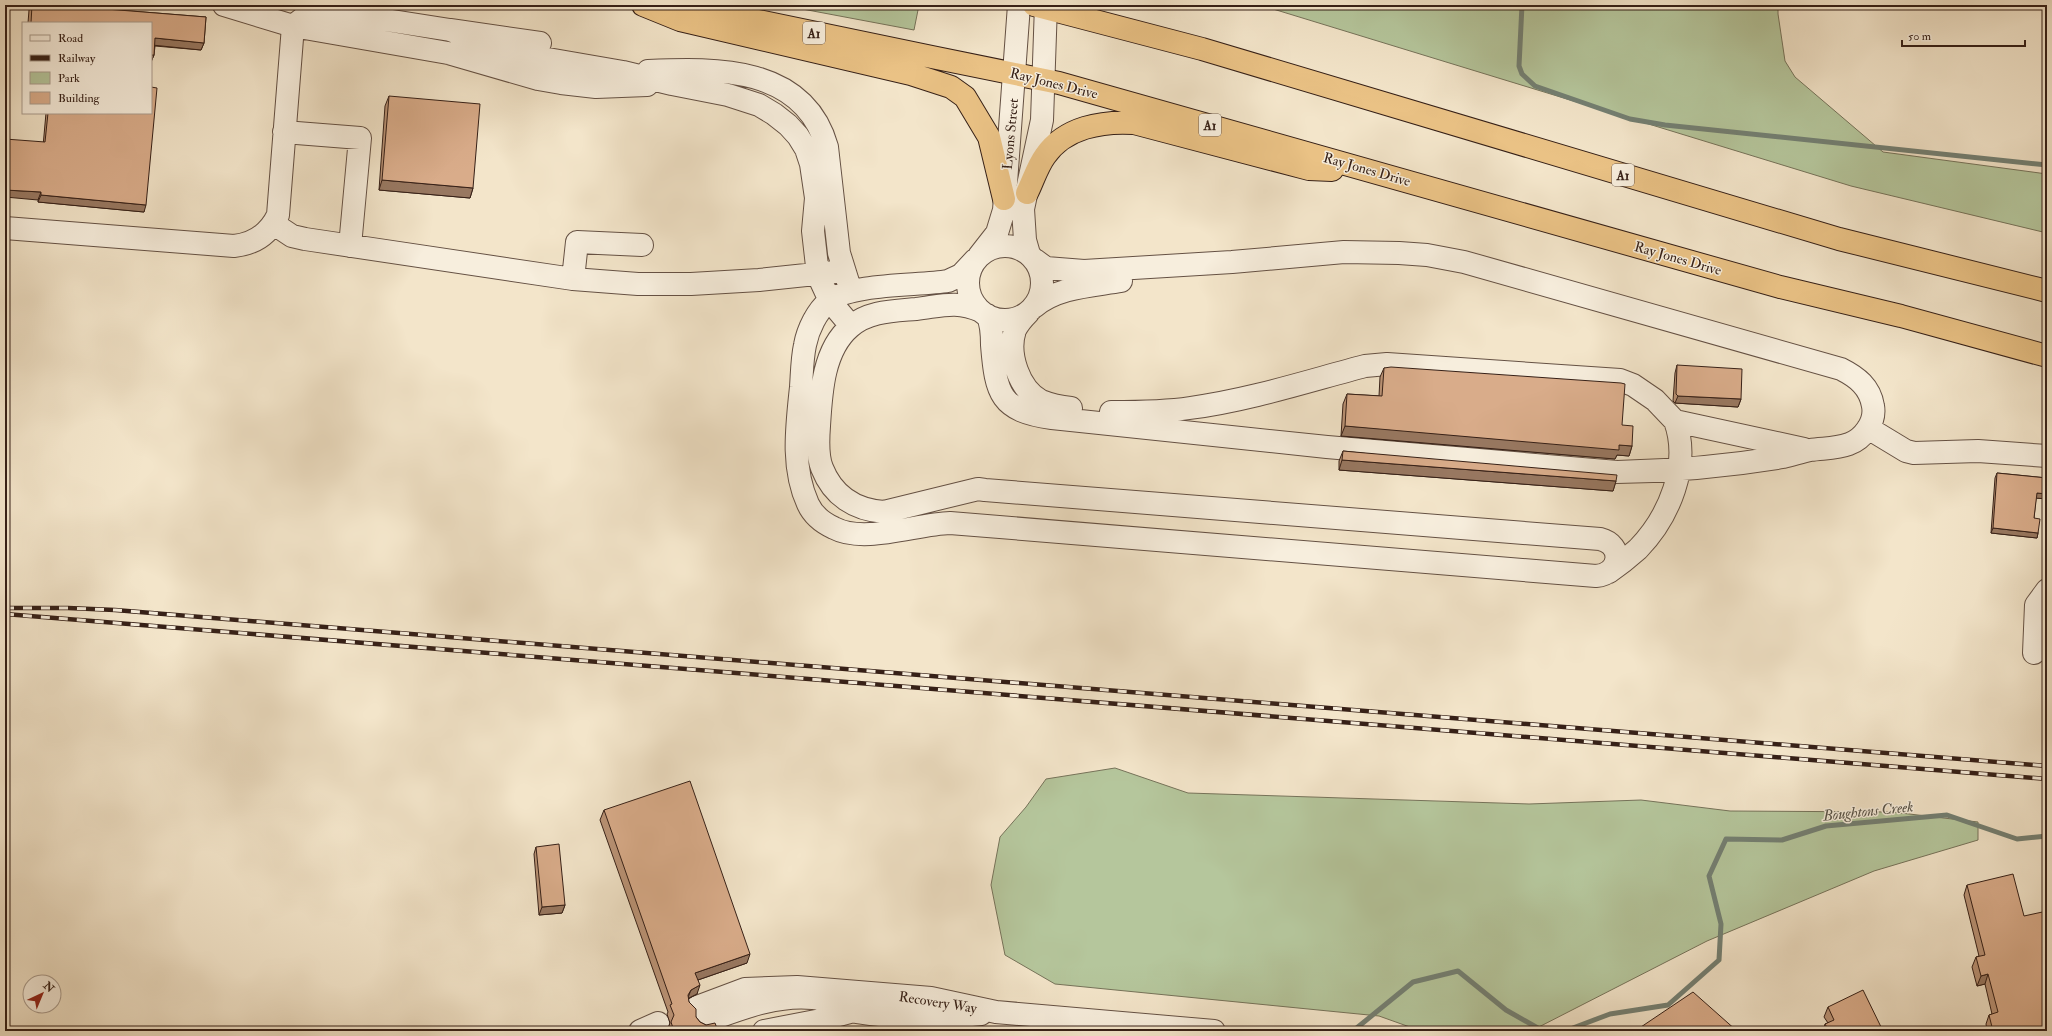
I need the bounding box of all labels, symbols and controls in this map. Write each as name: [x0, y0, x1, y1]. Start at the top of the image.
legend: [22, 22, 152, 114]
road number: A1: [803, 22, 825, 44]
scale bar: [1902, 22, 2025, 48]
text: 50 m: [1908, 29, 1932, 44]
text: Road: [58, 31, 83, 46]
text: Railway: [58, 51, 96, 66]
street label: Ray Jones Drive: [1008, 64, 1100, 104]
text: Park: [58, 71, 80, 86]
text: Building: [58, 91, 101, 106]
street label: Lyons Street: [999, 97, 1023, 171]
road number: A1: [1199, 114, 1221, 136]
street label: Ray Jones Drive: [1321, 149, 1412, 191]
road number: A1: [1612, 164, 1634, 186]
street label: Ray Jones Drive: [1632, 238, 1723, 280]
water label: Boughtons Creek: [1821, 797, 1914, 826]
north arrow: [22, 974, 62, 1014]
text: N: [40, 978, 57, 996]
street label: Recovery Way: [897, 988, 979, 1018]

